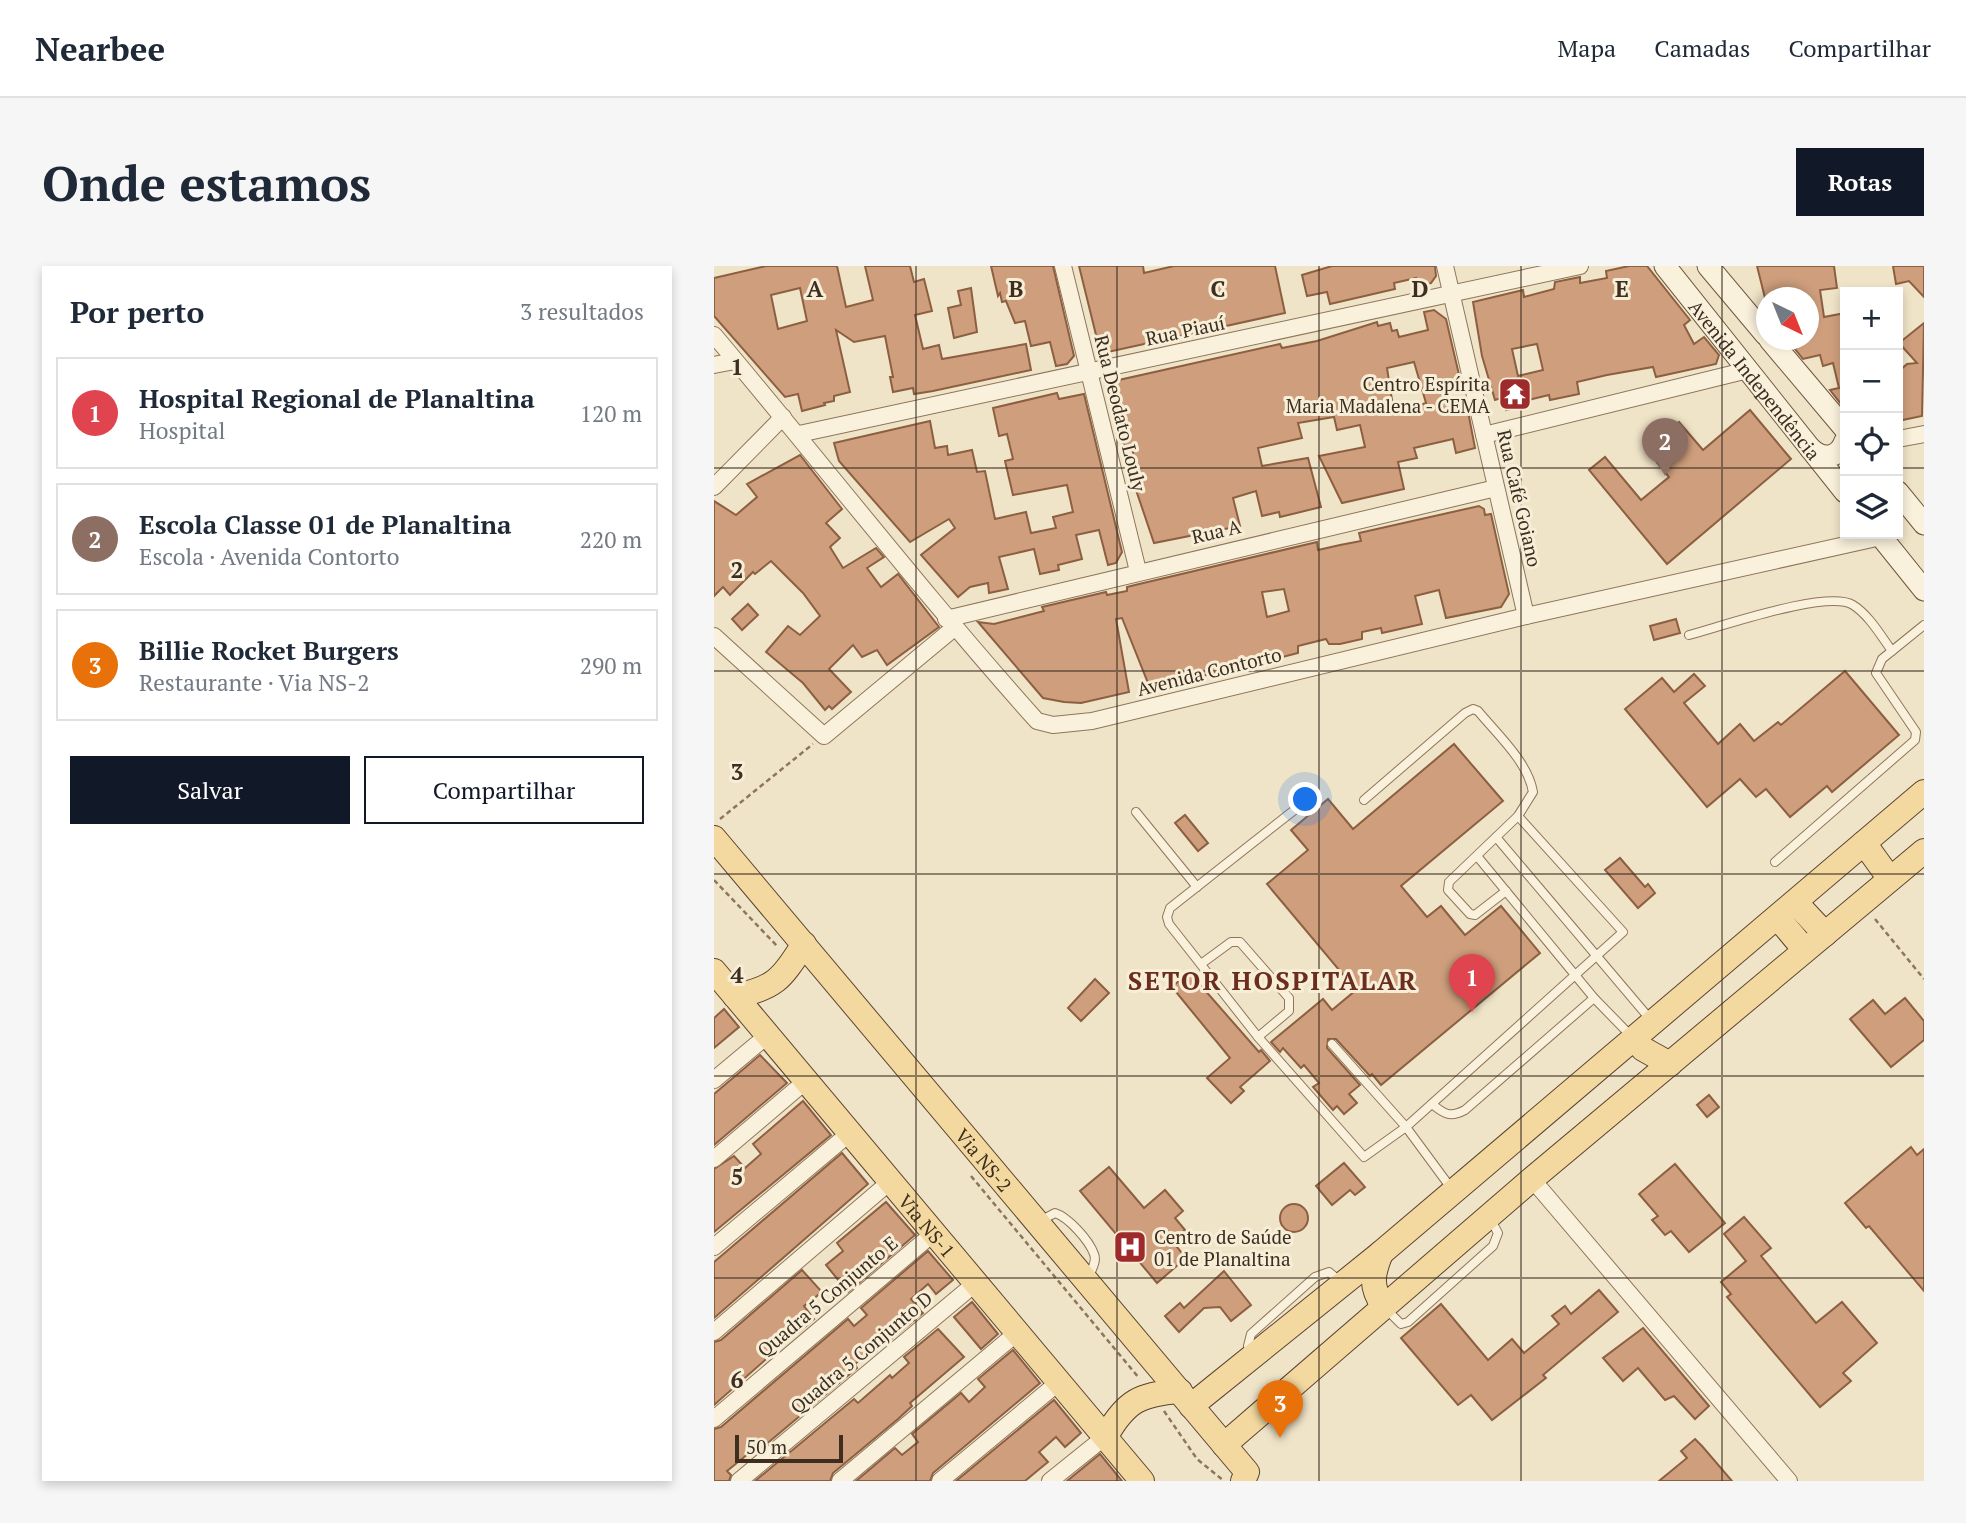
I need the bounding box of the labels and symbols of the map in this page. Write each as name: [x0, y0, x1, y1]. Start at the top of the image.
text: A: [807, 273, 824, 304]
text: B: [1009, 273, 1024, 304]
text: C: [1211, 273, 1226, 304]
text: D: [1412, 273, 1429, 304]
text: E: [1615, 273, 1629, 304]
north arrow: [1756, 287, 1819, 350]
street label: Avenida Independência: [1684, 294, 1827, 465]
street label: Rua Piauí: [1143, 309, 1227, 351]
street label: Rua Deodato Louly: [1089, 332, 1153, 494]
text: 1: [731, 351, 744, 382]
place label: Centro Espírita Maria Madalena - CEMA: [1286, 371, 1490, 418]
temple icon: Centro Espírita Maria Madalena - CEMA: [1496, 375, 1534, 413]
pin: 2: [1642, 418, 1688, 476]
street label: Rua Café Goiano: [1492, 427, 1548, 569]
street label: Rua A: [1189, 513, 1243, 549]
text: 2: [731, 554, 744, 585]
street label: Avenida Contorto: [1134, 641, 1284, 701]
text: 3: [731, 756, 744, 787]
your location: [1288, 782, 1322, 816]
pin: 1: [1449, 954, 1495, 1012]
text: 4: [731, 959, 744, 990]
district label: SETOR HOSPITALAR: [1128, 963, 1418, 997]
street label: Via NS-2: [950, 1123, 1018, 1196]
text: 5: [731, 1161, 744, 1192]
street label: Via NS-1: [894, 1188, 961, 1262]
place label: Centro de Saúde 01 de Planaltina: [1154, 1224, 1292, 1271]
hospital icon: Centro de Saúde 01 de Planaltina: [1111, 1228, 1149, 1266]
street label: Quadra 5 Conjunto E: [752, 1230, 902, 1362]
street label: Quadra 5 Conjunto D: [785, 1285, 937, 1419]
text: 6: [731, 1364, 744, 1395]
pin: 3: [1257, 1380, 1303, 1438]
scale bar: [735, 1432, 844, 1464]

